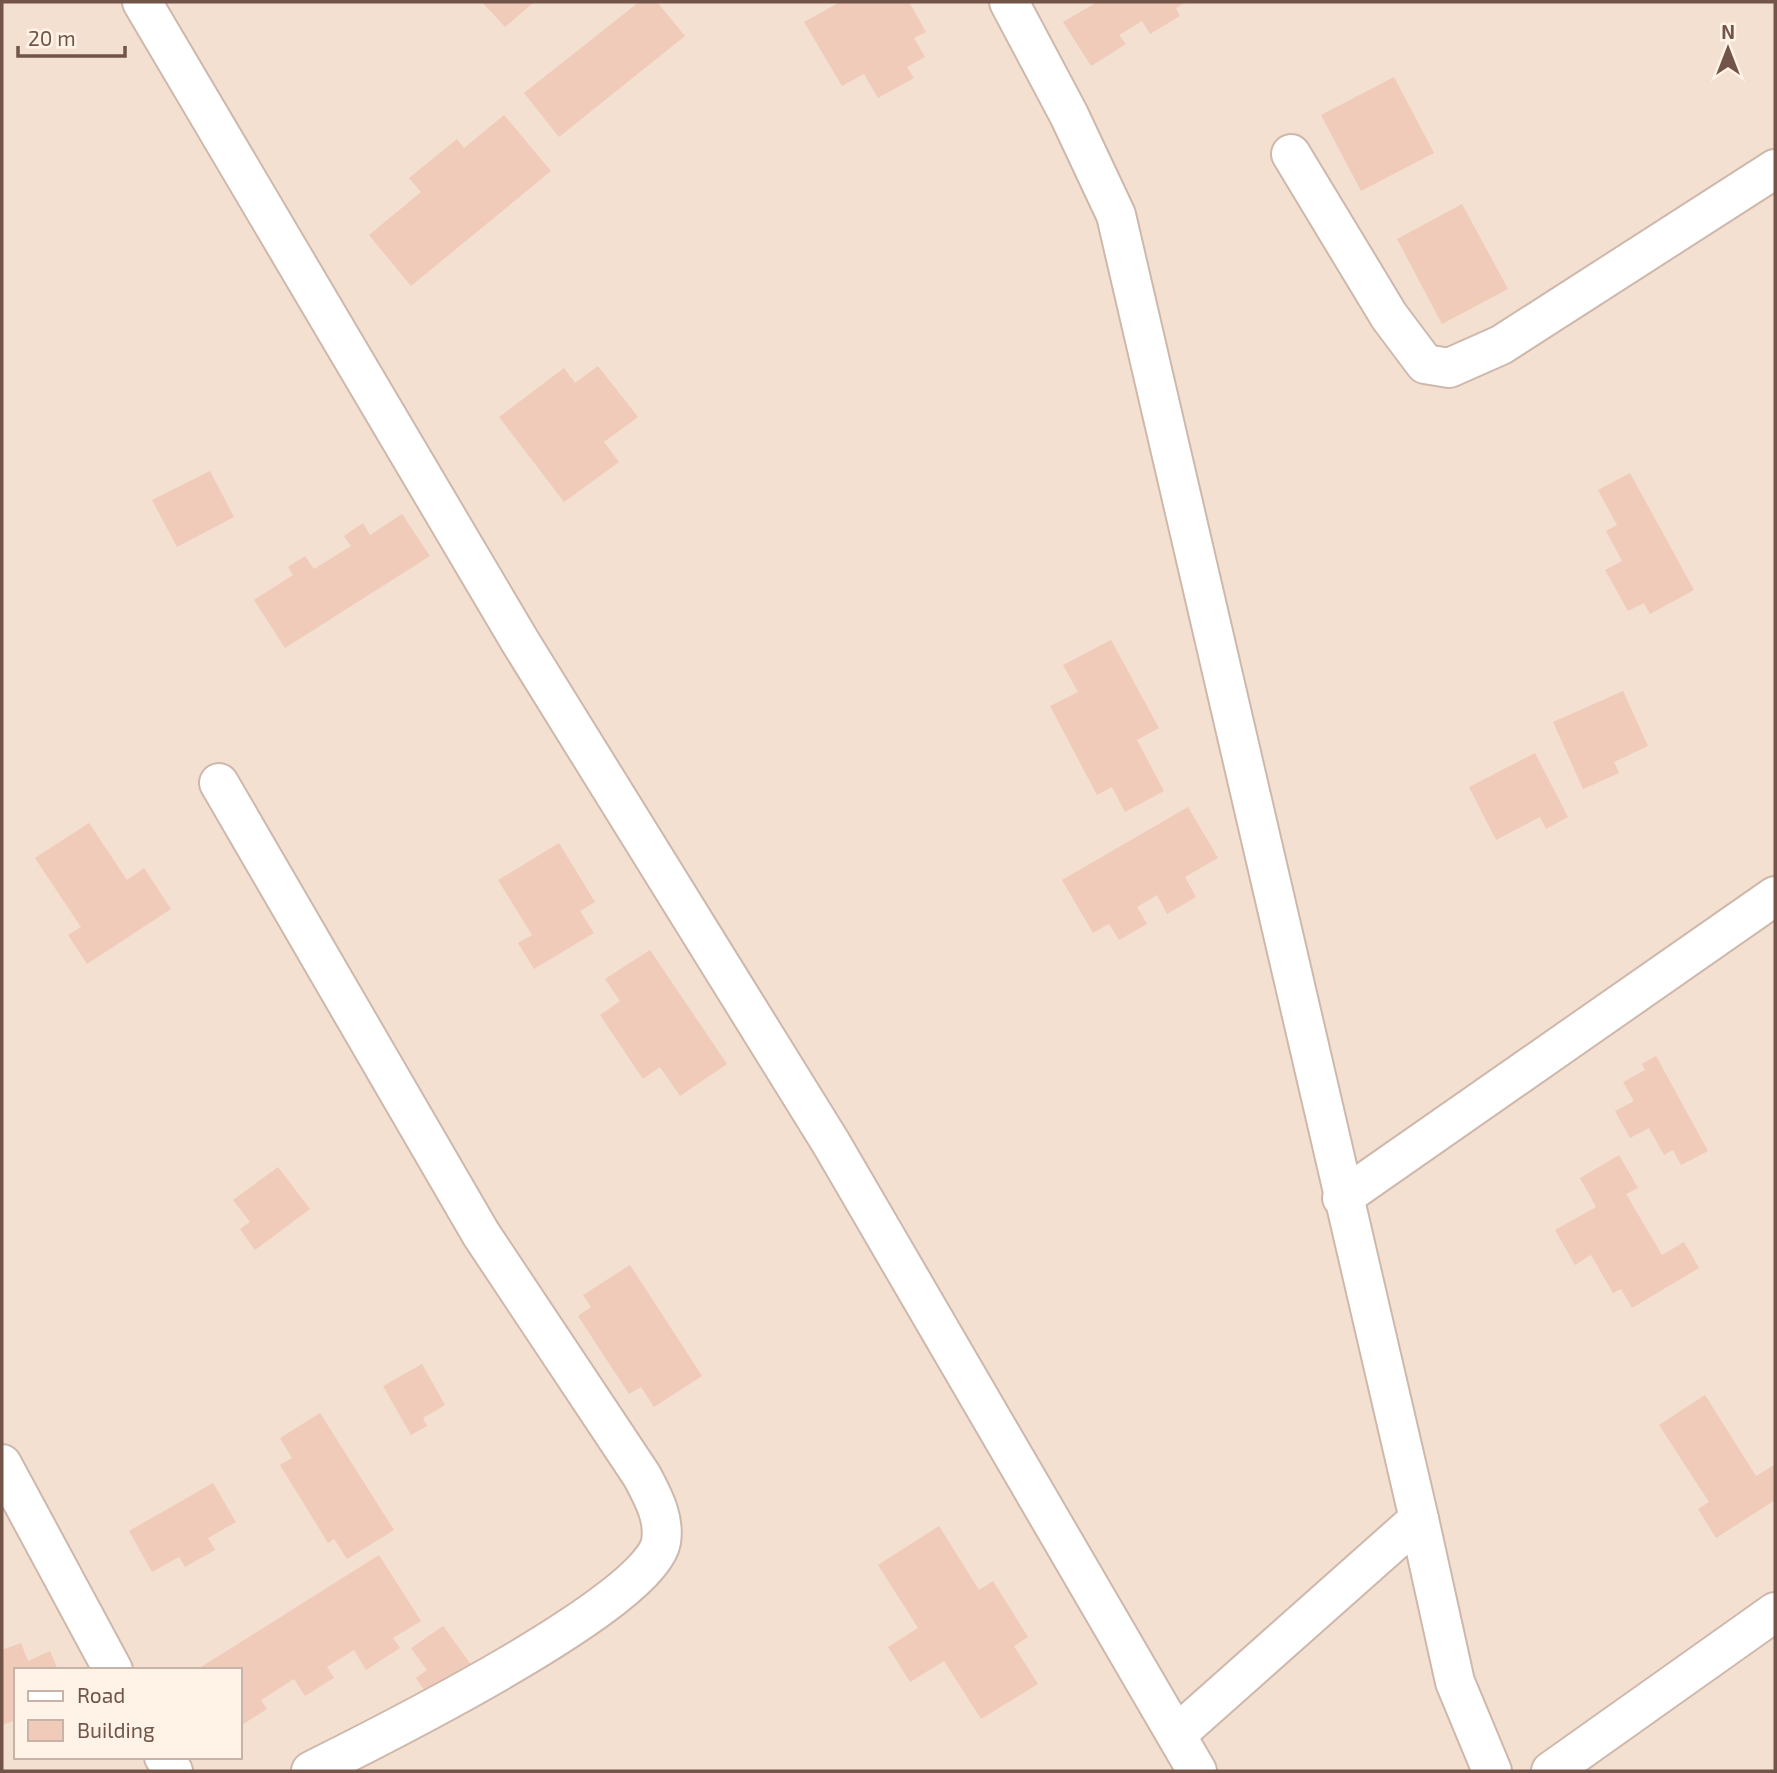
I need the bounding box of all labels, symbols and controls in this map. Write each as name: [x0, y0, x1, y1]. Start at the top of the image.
scale bar: [18, 14, 124, 58]
north arrow: [1693, 14, 1763, 84]
text: N: [1721, 20, 1735, 43]
text: 20 m: [28, 25, 76, 50]
legend: [14, 1668, 242, 1759]
text: Road: [77, 1682, 125, 1707]
text: Building: [77, 1717, 155, 1742]

